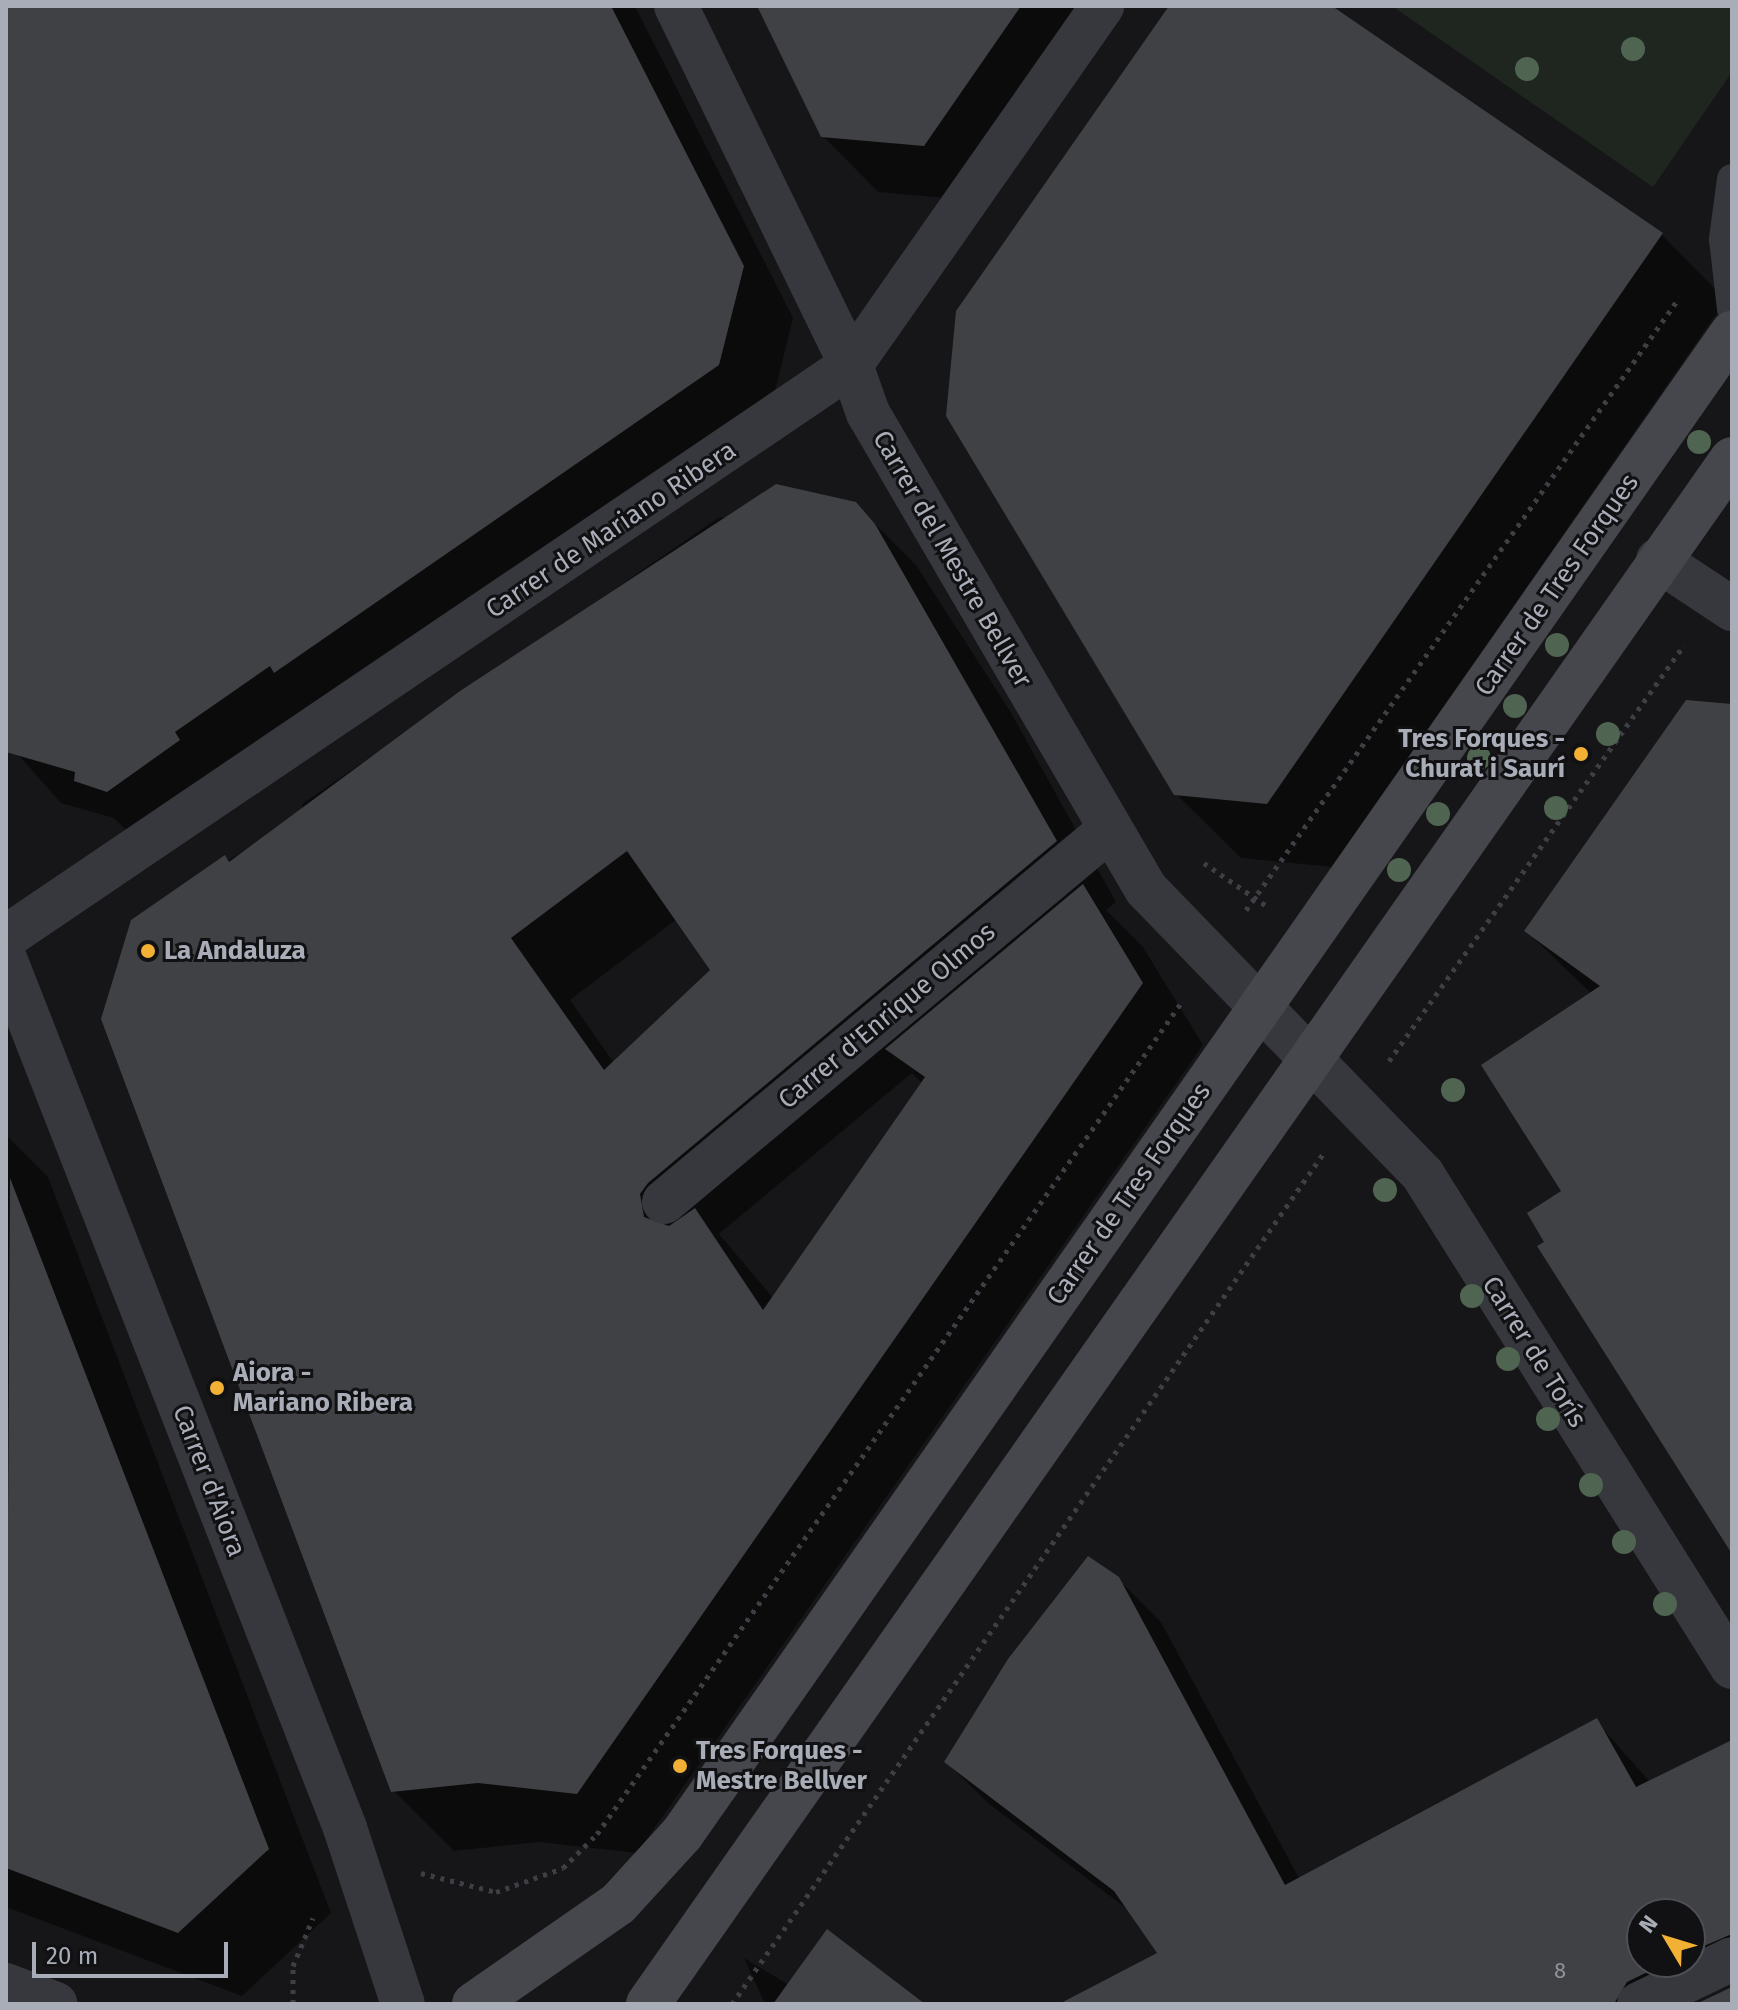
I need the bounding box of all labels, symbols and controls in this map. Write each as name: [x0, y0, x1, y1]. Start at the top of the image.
street label: Carrer del Mestre Bellver: [866, 425, 1038, 693]
street label: Carrer de Mariano Ribera: [480, 435, 742, 625]
street label: Carrer de Tres Forques: [1469, 468, 1645, 702]
place label: Tres Forques - Churat i Saurí: [1398, 723, 1565, 784]
marker: Tres Forques - Churat i Saurí: [1572, 745, 1590, 763]
street label: Carrer d'Enrique Olmos: [772, 916, 1002, 1116]
place label: La Andaluza: [164, 935, 306, 967]
marker: La Andaluza: [139, 942, 157, 960]
street label: Carrer de Tres Forques: [1041, 1077, 1217, 1311]
street label: Carrer de Torís: [1475, 1271, 1593, 1433]
place label: Aiora - Mariano Ribera: [233, 1357, 413, 1418]
marker: Aiora - Mariano Ribera: [208, 1379, 226, 1397]
street label: Carrer d'Aiora: [166, 1401, 252, 1561]
place label: Tres Forques - Mestre Bellver: [696, 1735, 867, 1796]
marker: Tres Forques - Mestre Bellver: [671, 1757, 689, 1775]
north arrow: [1626, 1898, 1706, 1978]
text: N: [1633, 1910, 1663, 1938]
scale bar: [36, 1926, 232, 1976]
text: 20 m: [46, 1942, 98, 1970]
house number: 8: [1554, 1958, 1566, 1984]

